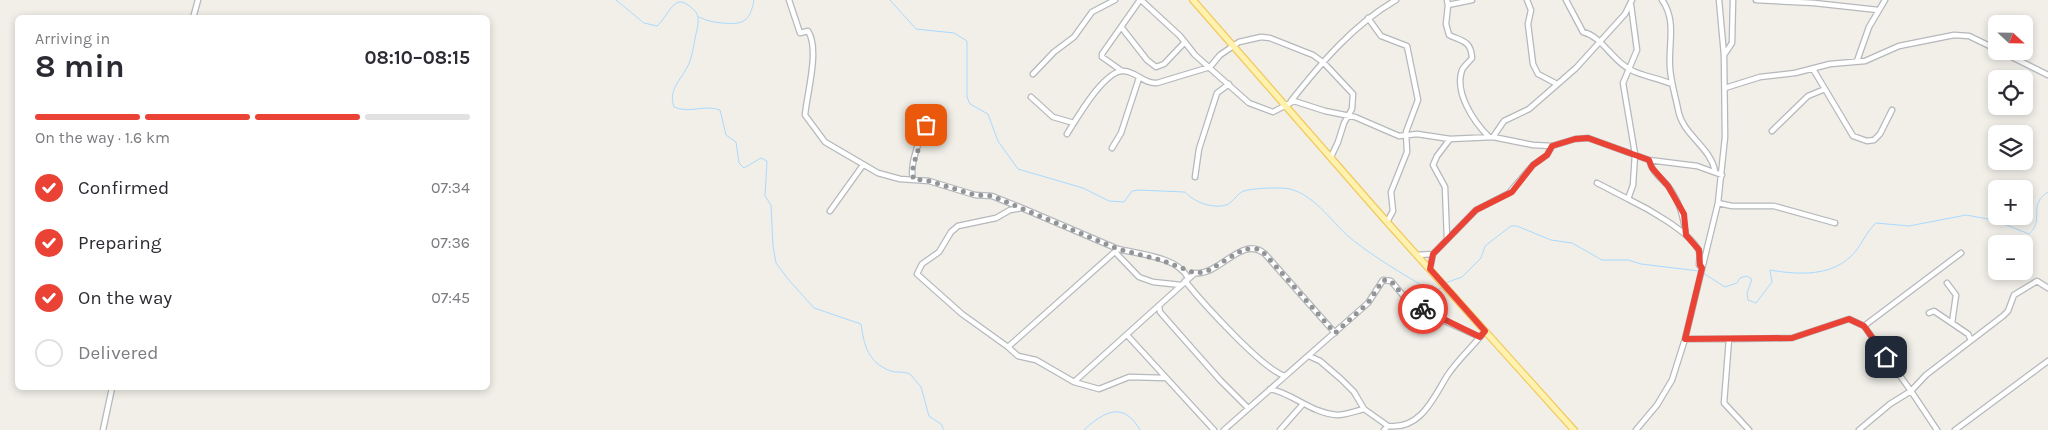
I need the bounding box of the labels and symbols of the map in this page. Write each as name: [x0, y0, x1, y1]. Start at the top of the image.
north arrow: [1988, 15, 2032, 60]
pin: [905, 104, 947, 146]
courier: [1398, 284, 1448, 334]
pin: [1865, 336, 1907, 378]

